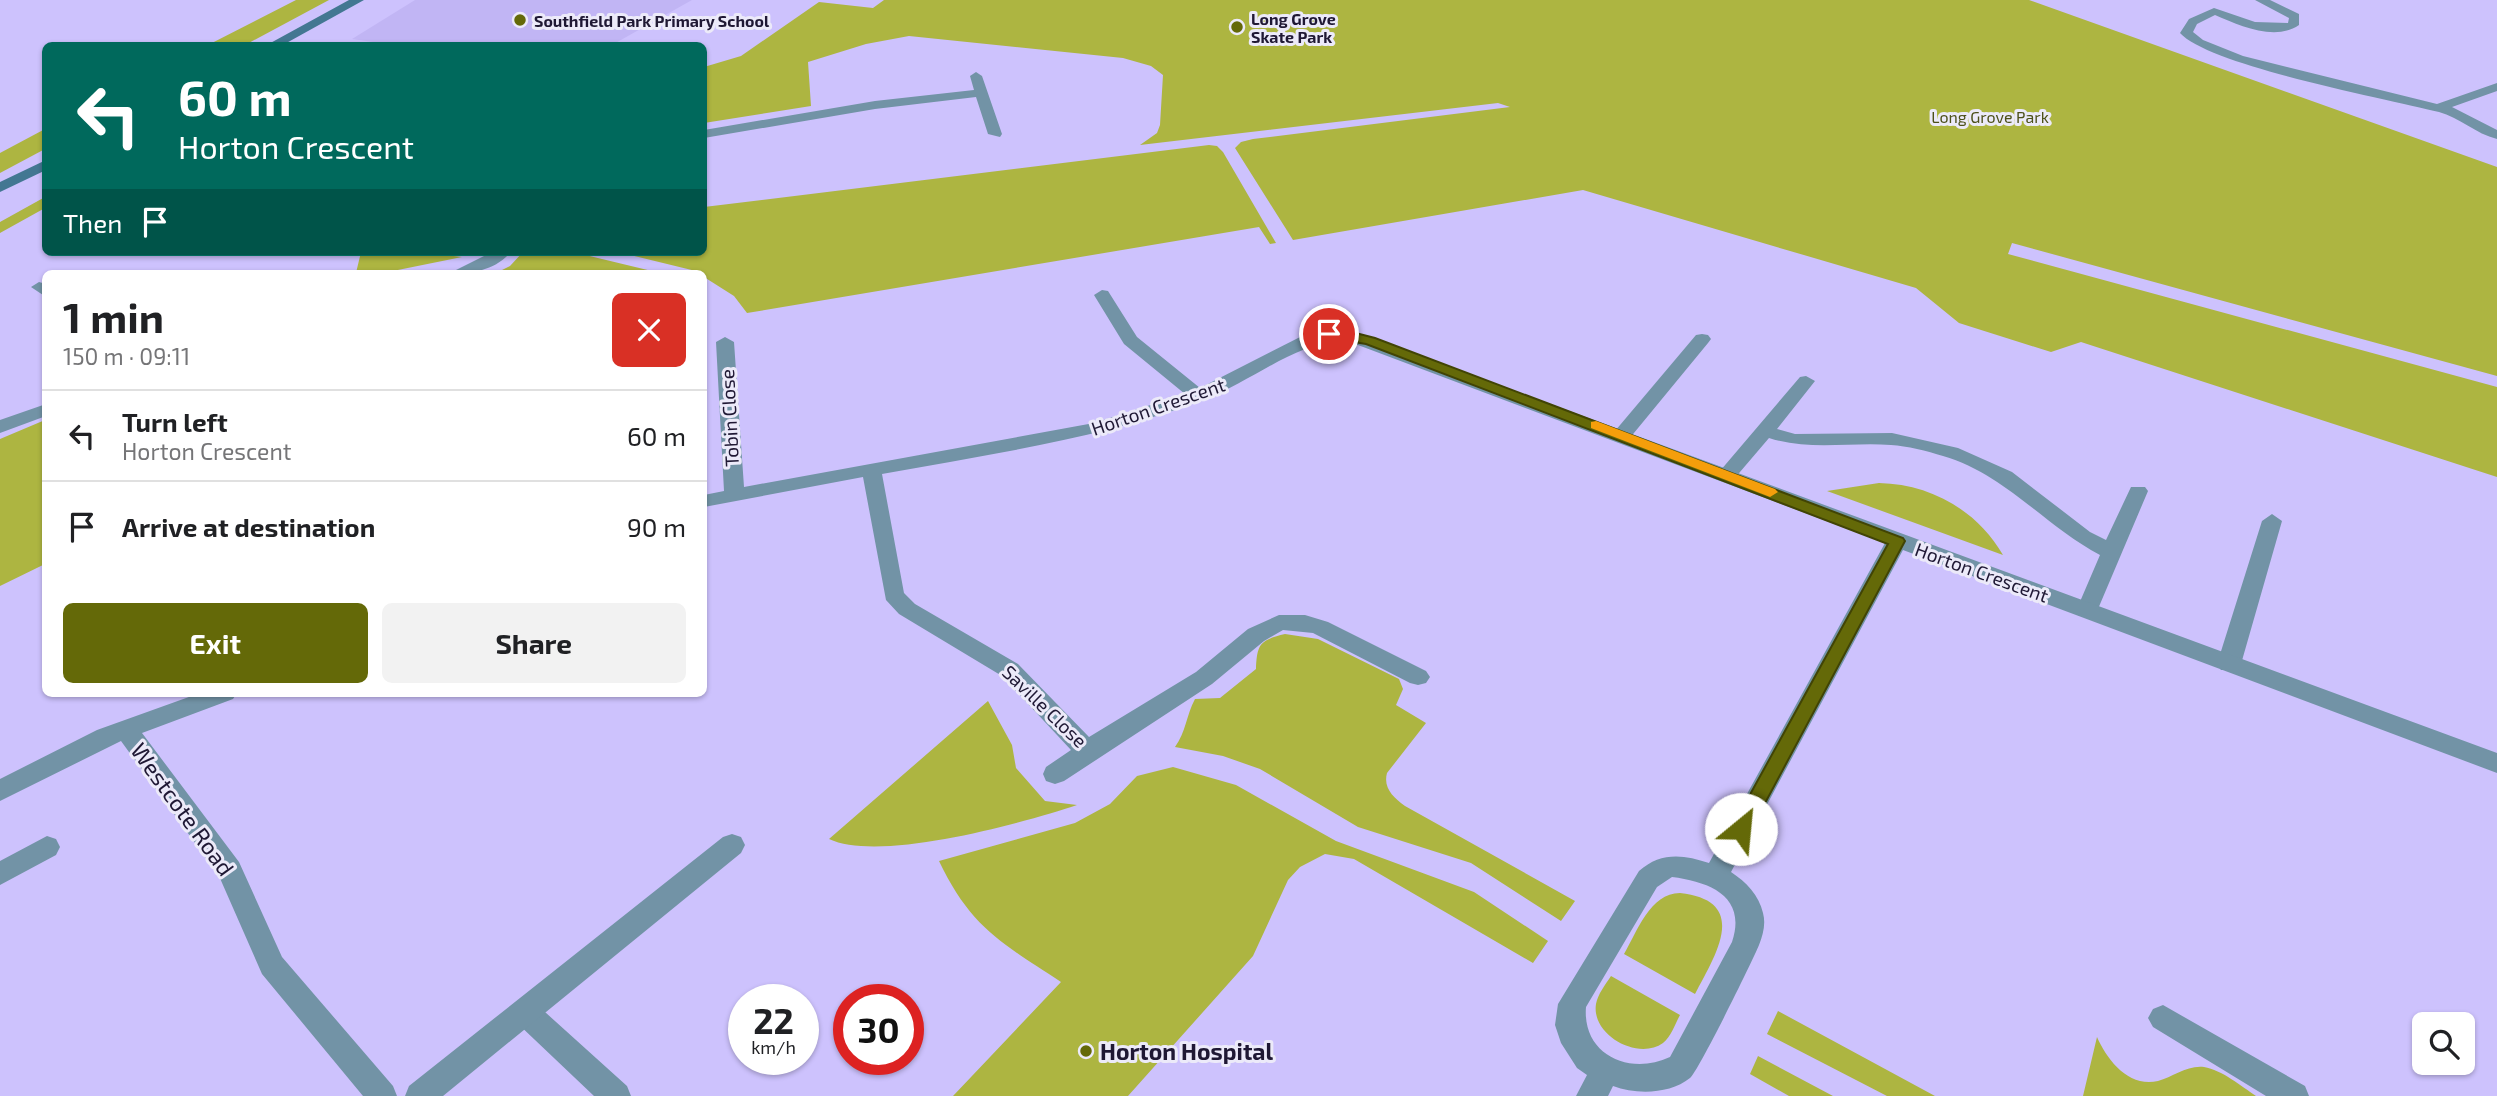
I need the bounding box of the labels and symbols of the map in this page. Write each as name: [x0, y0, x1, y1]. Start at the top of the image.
place label: Long Grove Skate Park: [1251, 9, 1336, 46]
place label: Southfield Park Primary School: [534, 11, 770, 31]
marker: Southfield Park Primary School: [512, 12, 528, 28]
marker: Long Grove Skate Park: [1229, 19, 1245, 35]
park label: Long Grove Park: [1931, 107, 2049, 126]
pin: [1299, 304, 1359, 364]
street label: Tobin Close: [715, 369, 743, 467]
street label: Horton Crescent: [1088, 372, 1228, 440]
street label: Horton Crescent: [1912, 537, 2052, 607]
street label: Saville Close: [998, 660, 1092, 752]
street label: Westcote Road: [125, 737, 241, 881]
position arrow: [1704, 792, 1778, 866]
speed limit sign: 30: [833, 984, 924, 1075]
place label: Horton Hospital: [1100, 1037, 1273, 1065]
marker: Horton Hospital: [1078, 1043, 1094, 1059]

